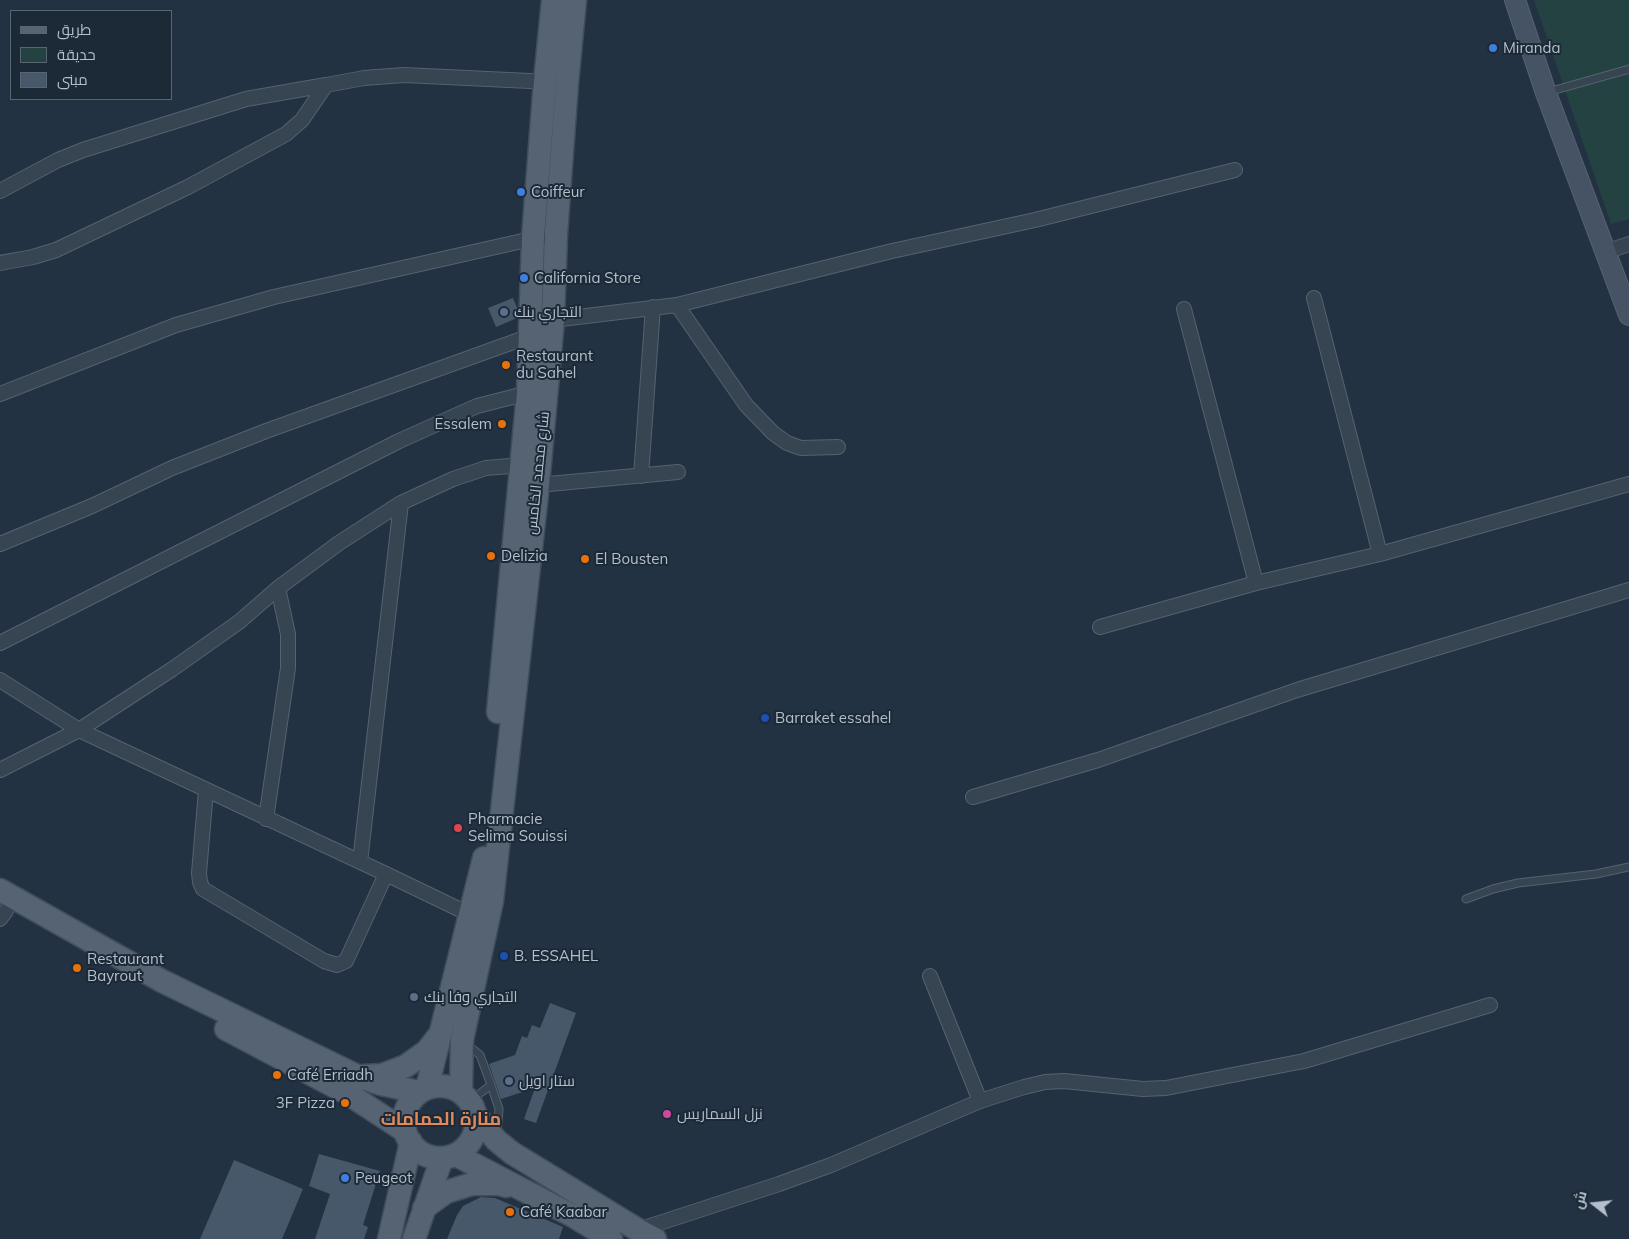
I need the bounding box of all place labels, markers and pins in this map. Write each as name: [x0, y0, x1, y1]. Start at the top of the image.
place label: Miranda: [1503, 39, 1561, 57]
marker: Miranda: [1487, 42, 1499, 54]
place label: Coiffeur: [531, 183, 585, 201]
marker: Coiffeur: [515, 186, 527, 198]
place label: California Store: [534, 269, 641, 287]
marker: California Store: [518, 272, 530, 284]
place label: التجاري بنك: [514, 303, 582, 321]
marker: التجاري بنك: [498, 306, 510, 318]
place label: Restaurant du Sahel: [516, 347, 593, 382]
marker: Restaurant du Sahel: [500, 359, 512, 371]
place label: Essalem: [435, 415, 492, 433]
marker: Essalem: [496, 418, 508, 430]
place label: Delizia: [501, 547, 548, 565]
marker: Delizia: [485, 550, 497, 562]
place label: El Bousten: [595, 550, 668, 568]
marker: El Bousten: [579, 553, 591, 565]
place label: Barraket essahel: [775, 709, 891, 727]
marker: Barraket essahel: [759, 712, 771, 724]
place label: Pharmacie Selima Souissi: [468, 810, 567, 845]
marker: Pharmacie Selima Souissi: [452, 822, 464, 834]
place label: B. ESSAHEL: [514, 947, 598, 965]
place label: Restaurant Bayrout: [87, 950, 164, 985]
marker: B. ESSAHEL: [498, 950, 510, 962]
marker: Restaurant Bayrout: [71, 962, 83, 974]
place label: التجاري وفا بنك: [424, 988, 518, 1006]
marker: التجاري وفا بنك: [408, 991, 420, 1003]
place label: Café Erriadh: [287, 1066, 373, 1084]
marker: Café Erriadh: [271, 1069, 283, 1081]
place label: ستار اويل: [519, 1072, 575, 1090]
marker: ستار اويل: [503, 1075, 515, 1087]
place label: 3F Pizza: [276, 1094, 335, 1112]
marker: 3F Pizza: [339, 1097, 351, 1109]
place label: نزل السماريس: [677, 1105, 763, 1123]
marker: نزل السماريس: [661, 1108, 673, 1120]
place label: Peugeot: [355, 1169, 412, 1187]
marker: Peugeot: [339, 1172, 351, 1184]
place label: Café Kaabar: [520, 1203, 607, 1221]
marker: Café Kaabar: [504, 1206, 516, 1218]

